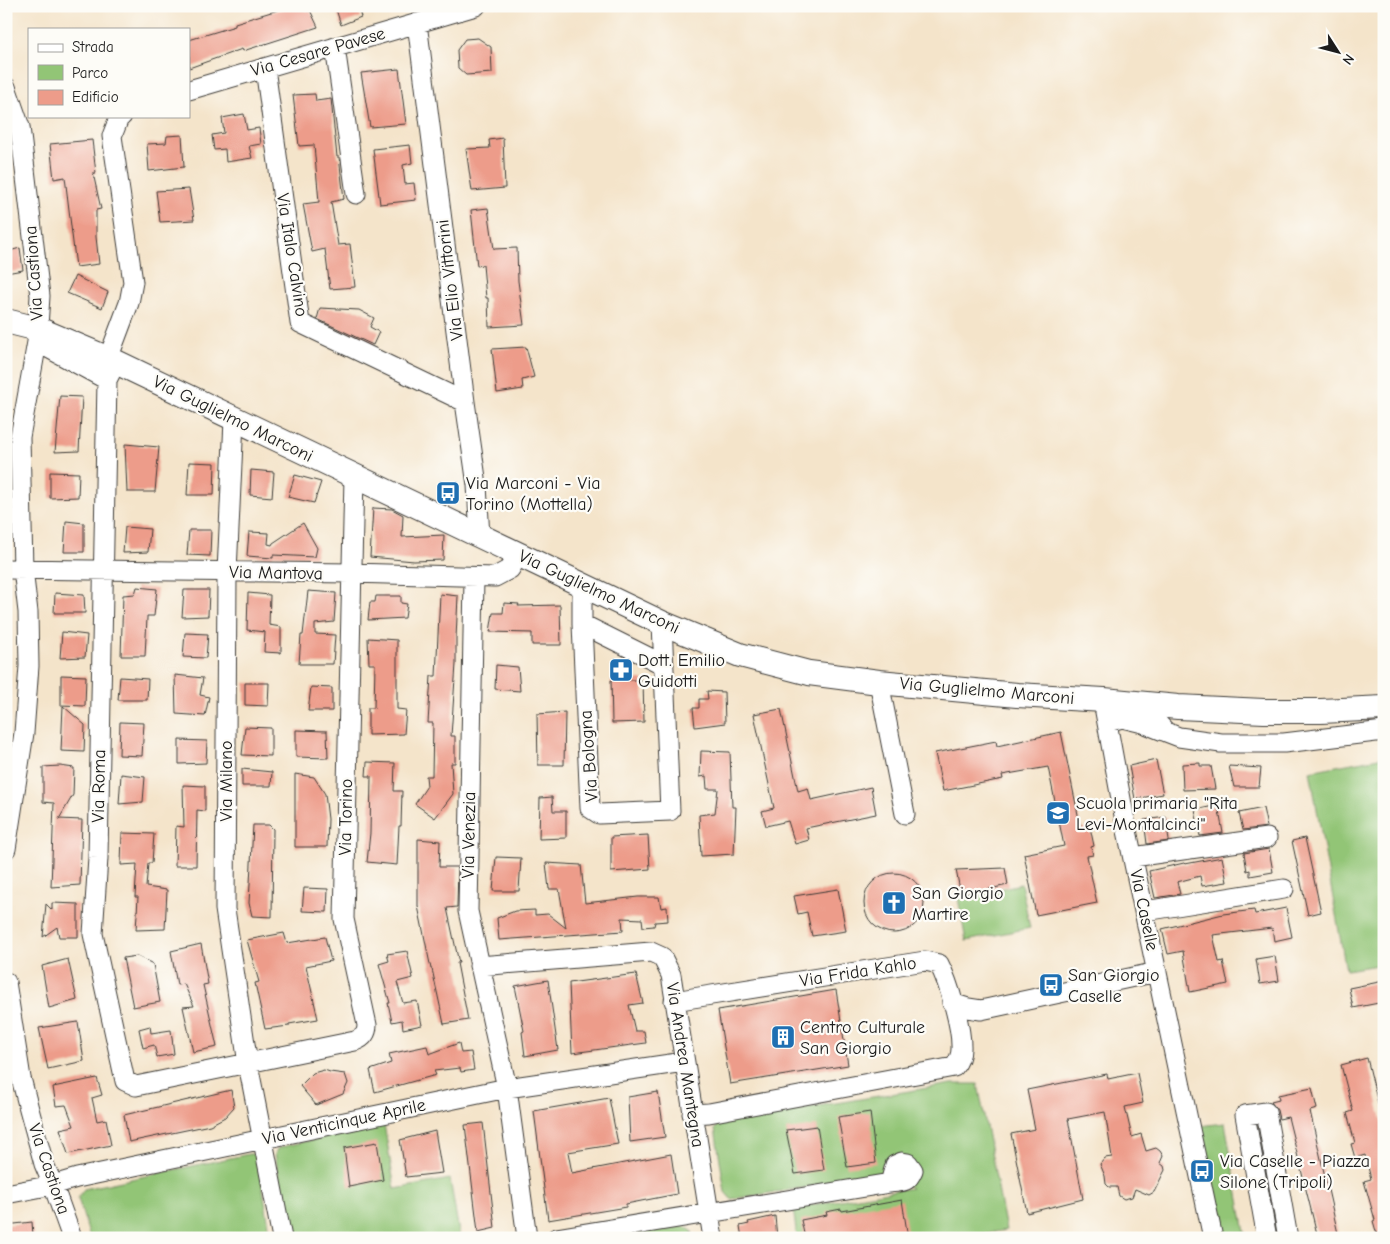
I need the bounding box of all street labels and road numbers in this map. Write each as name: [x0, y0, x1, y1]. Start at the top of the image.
street label: Via Cesare Pavese: [248, 23, 388, 81]
street label: Via Italo Calvino: [272, 192, 312, 318]
street label: Via Elio Vittorini: [432, 218, 468, 342]
street label: Via Castiona: [20, 225, 48, 321]
street label: Via Guglielmo Marconi: [150, 371, 316, 467]
street label: Via Guglielmo Marconi: [515, 545, 683, 639]
street label: Via Mantova: [229, 562, 323, 584]
street label: Via Guglielmo Marconi: [899, 673, 1075, 709]
street label: Via Bologna: [575, 709, 603, 803]
street label: Via Milano: [216, 741, 237, 821]
street label: Via Roma: [88, 749, 110, 823]
street label: Via Torino: [335, 778, 357, 856]
street label: Via Venezia: [458, 791, 480, 879]
street label: Via Caselle: [1125, 867, 1163, 953]
street label: Via Frida Kahlo: [798, 952, 918, 992]
street label: Via Andrea Mantegna: [662, 981, 708, 1149]
street label: Via Venticinque Aprile: [261, 1094, 427, 1150]
street label: Via Castiona: [24, 1121, 74, 1217]

